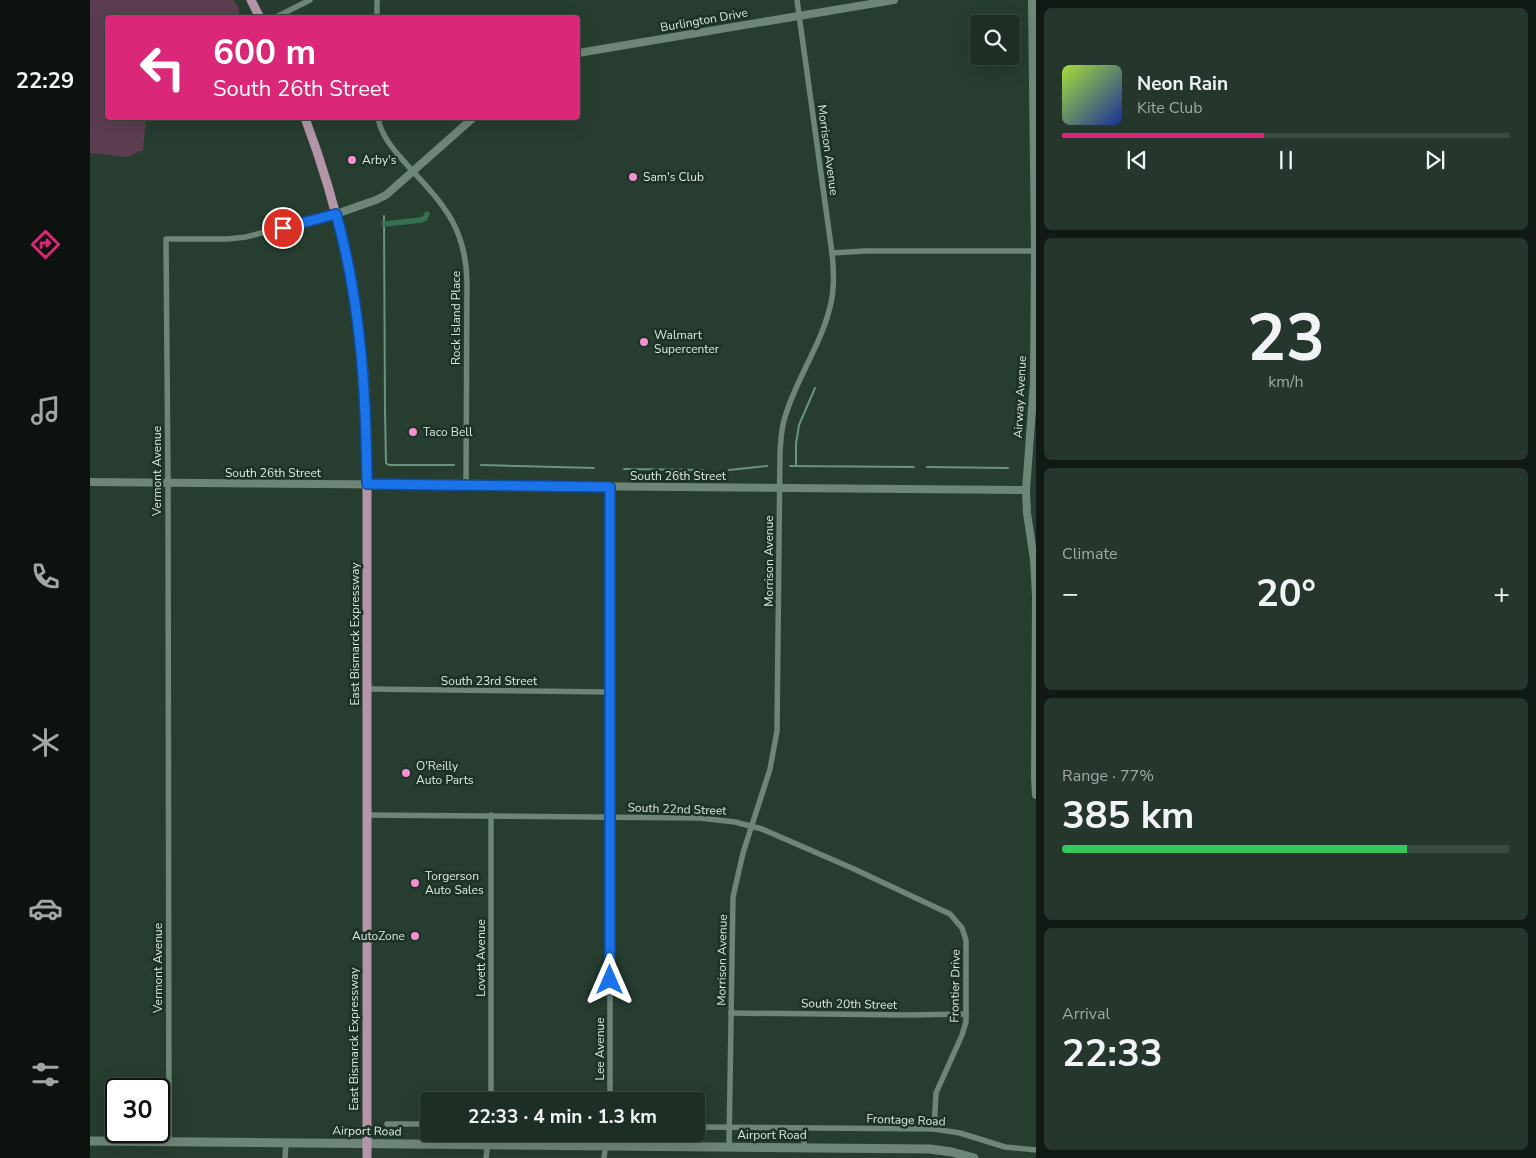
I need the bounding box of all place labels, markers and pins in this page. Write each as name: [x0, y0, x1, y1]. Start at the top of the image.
place label: Arby's: [362, 152, 397, 168]
marker: Arby's: [346, 154, 358, 166]
place label: Sam's Club: [643, 169, 704, 185]
marker: Sam's Club: [627, 171, 639, 183]
pin: [262, 207, 304, 249]
place label: Walmart Supercenter: [654, 327, 720, 357]
marker: Walmart Supercenter: [638, 336, 650, 348]
place label: Taco Bell: [423, 424, 473, 440]
marker: Taco Bell: [407, 426, 419, 438]
place label: O'Reilly Auto Parts: [416, 758, 474, 788]
marker: O'Reilly Auto Parts: [400, 767, 412, 779]
place label: Torgerson Auto Sales: [425, 868, 484, 898]
marker: Torgerson Auto Sales: [409, 877, 421, 889]
place label: AutoZone: [352, 928, 405, 944]
marker: AutoZone: [409, 930, 421, 942]

